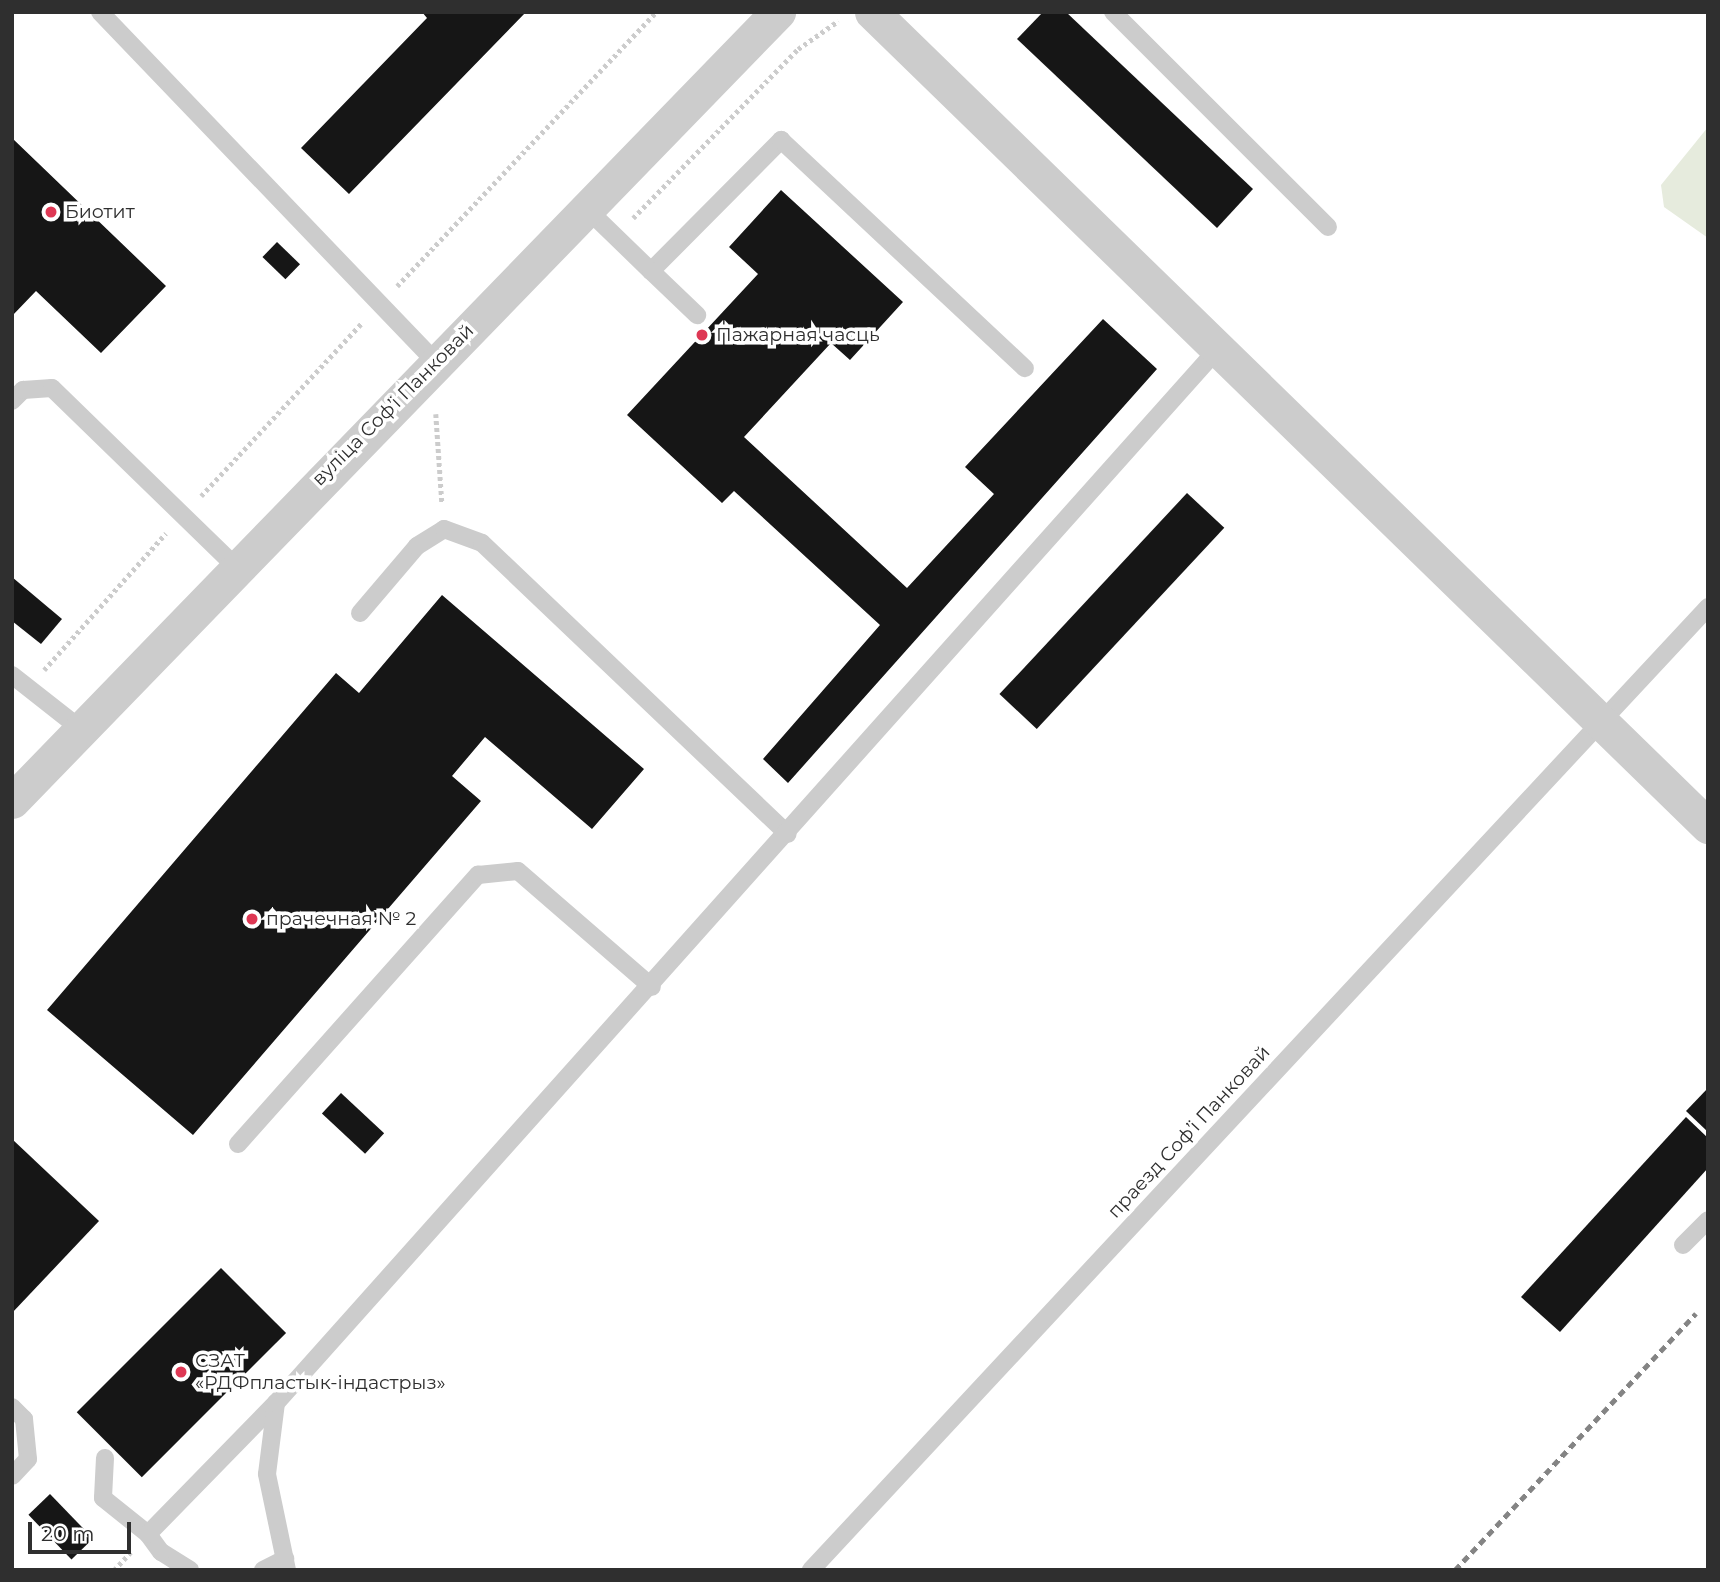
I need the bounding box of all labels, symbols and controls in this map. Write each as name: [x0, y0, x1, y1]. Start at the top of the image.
place label: Биотит: [65, 201, 135, 223]
marker: Биотит: [43, 204, 59, 220]
street label: вуліца Софʼі Панковай: [307, 319, 479, 491]
place label: Пажарная часць: [716, 324, 880, 346]
marker: Пажарная часць: [694, 327, 710, 343]
place label: прачечная № 2: [266, 908, 416, 930]
marker: прачечная № 2: [244, 911, 260, 927]
street label: праезд Софʼі Панковай: [1103, 1041, 1275, 1223]
place label: СЗАТ «РДФпластык-індастрыз»: [195, 1350, 446, 1394]
marker: СЗАТ «РДФпластык-індастрыз»: [173, 1364, 189, 1380]
scale bar: [32, 1508, 135, 1552]
text: 20 m: [41, 1521, 95, 1546]

